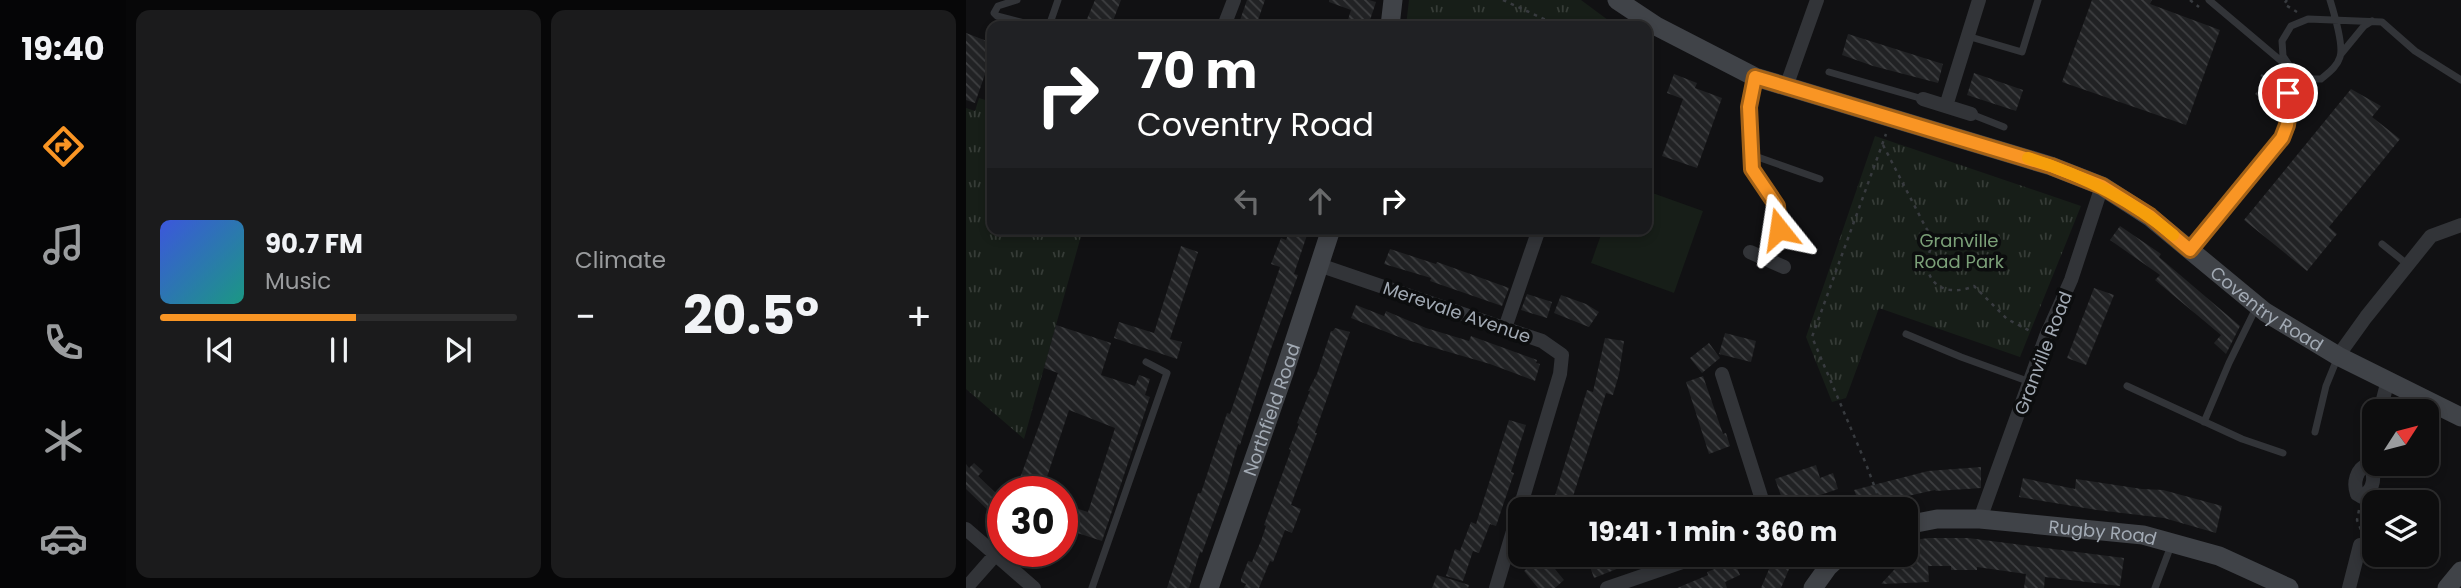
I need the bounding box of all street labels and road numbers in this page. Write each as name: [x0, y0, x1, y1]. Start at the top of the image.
street label: Coventry Road: [2205, 260, 2328, 357]
street label: Merevale Avenue: [1380, 275, 1534, 349]
street label: Granville Road: [2008, 288, 2078, 418]
street label: Northfield Road: [1237, 340, 1305, 479]
street label: Rugby Road: [2048, 513, 2160, 551]

